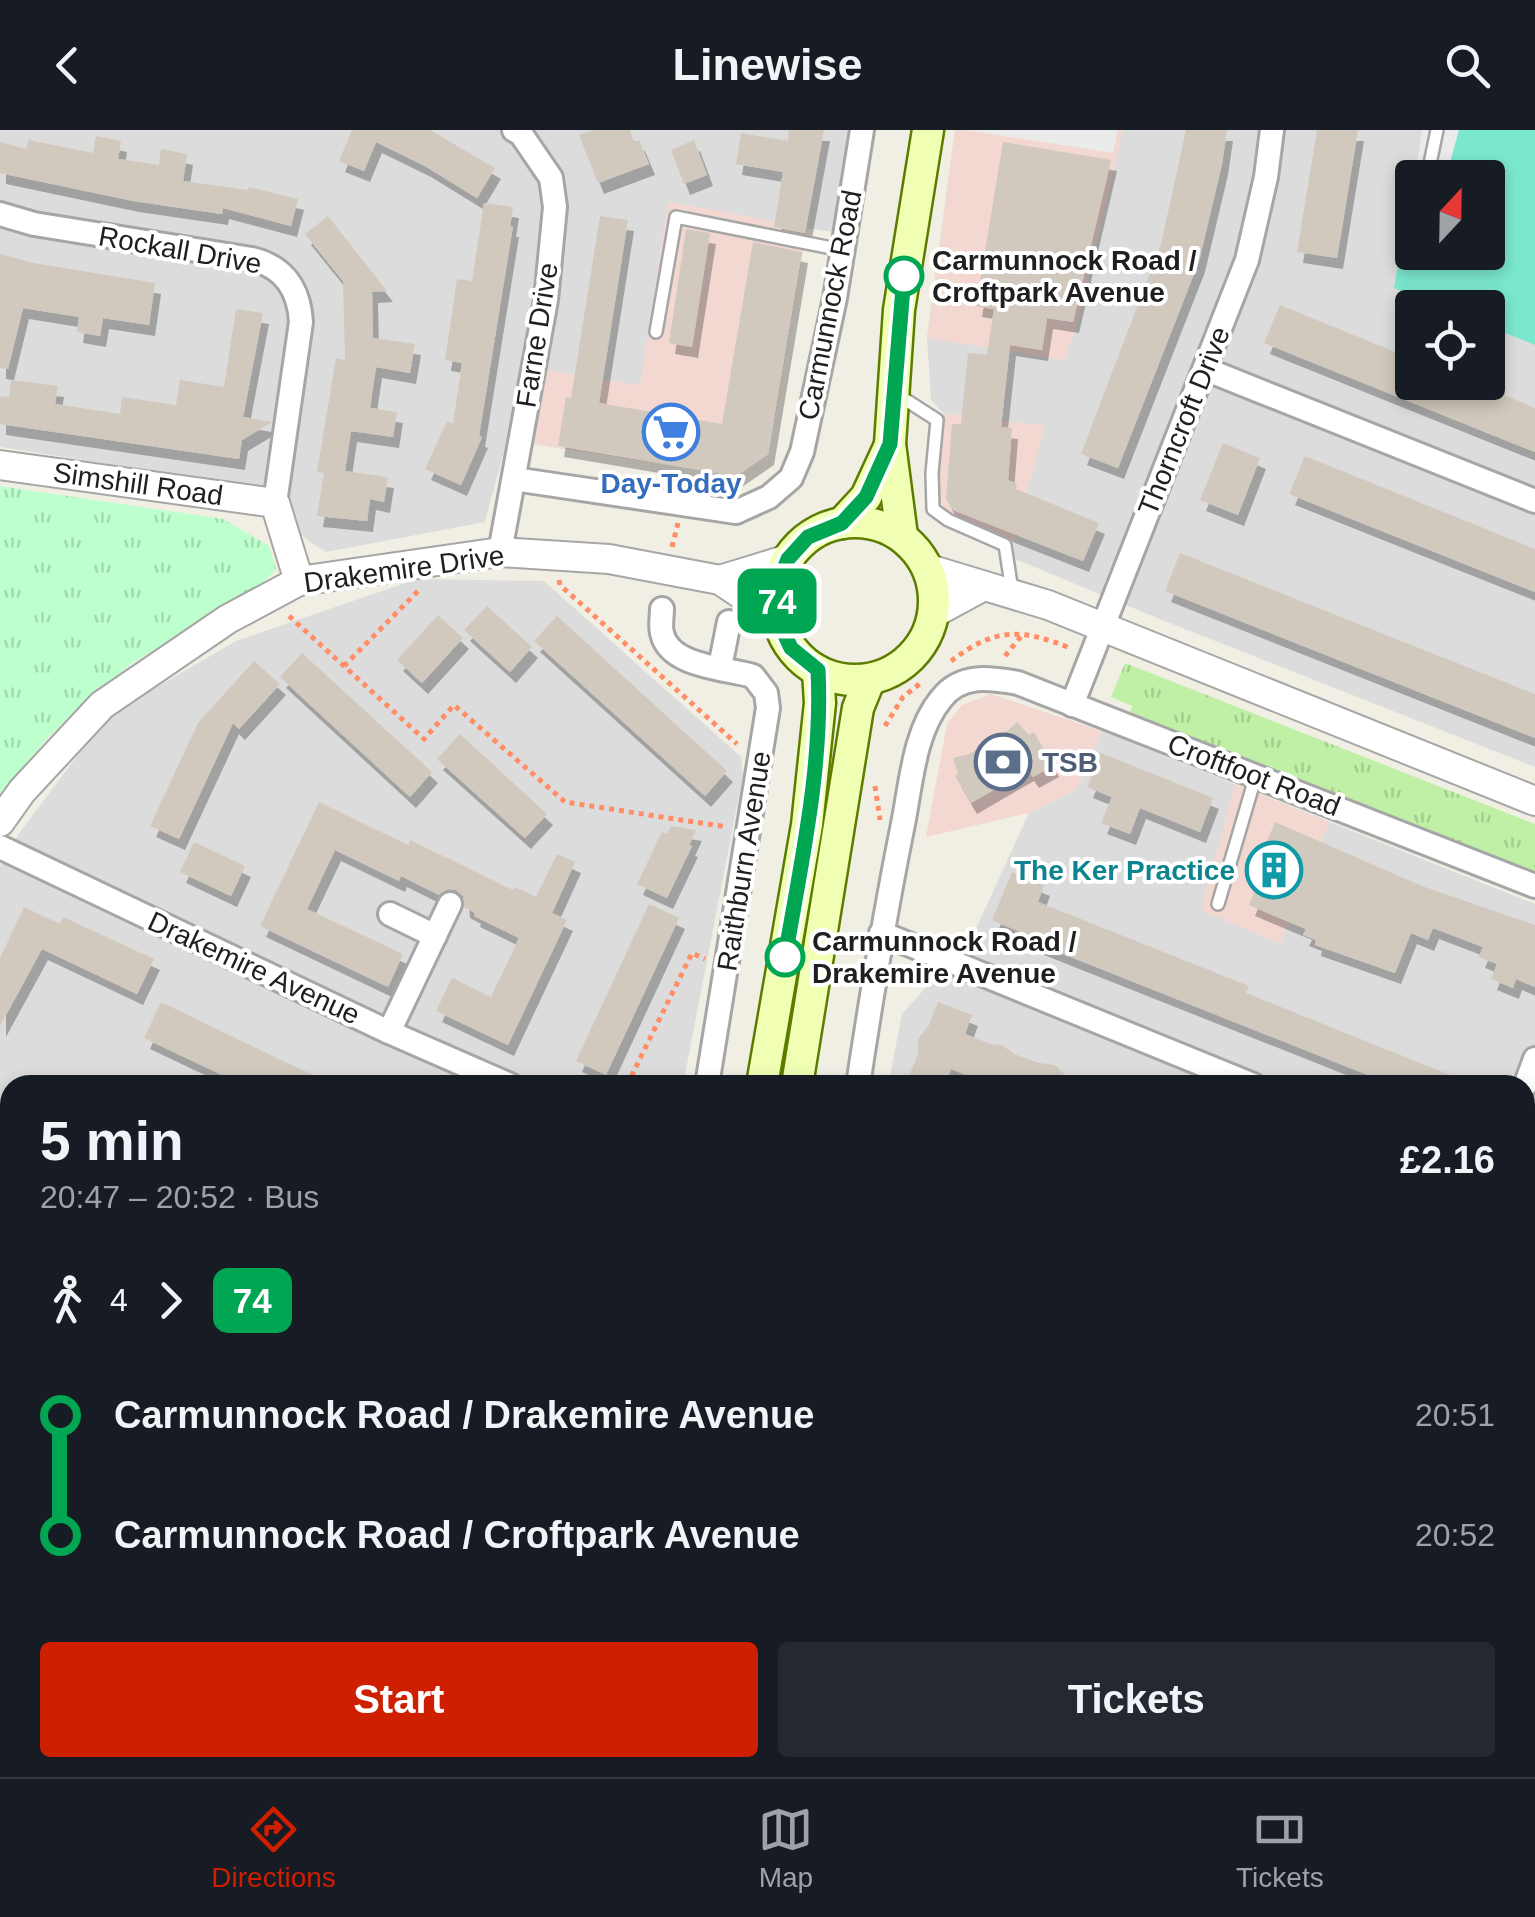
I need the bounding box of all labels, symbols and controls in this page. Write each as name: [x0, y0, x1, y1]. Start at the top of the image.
icon: back: [40, 38, 95, 93]
icon: search: [1440, 38, 1495, 93]
text: Linewise: [672, 39, 863, 90]
north arrow: [1395, 160, 1505, 270]
map controls: [1395, 160, 1505, 400]
street label: Carmunnock Road: [793, 187, 867, 423]
street label: Rockall Drive: [96, 220, 264, 280]
place label: Carmunnock Road / Croftpark Avenue: [932, 245, 1197, 308]
marker: Carmunnock Road / Croftpark Avenue: [885, 257, 923, 295]
street label: Farne Drive: [510, 260, 564, 410]
button: locate: [1395, 290, 1505, 400]
street label: Thorncroft Drive: [1132, 322, 1236, 520]
supermarket icon: Day-Today: [641, 402, 701, 462]
street label: Simshill Road: [51, 457, 225, 511]
place label: Day-Today: [600, 468, 742, 499]
street label: Drakemire Drive: [302, 540, 506, 598]
line badge: 74: [732, 568, 822, 634]
text: 74: [758, 582, 796, 621]
street label: Croftfoot Road: [1163, 728, 1345, 822]
bank icon: TSB: [973, 732, 1033, 792]
place label: TSB: [1042, 747, 1098, 778]
street label: Raithburn Avenue: [711, 749, 777, 973]
building icon: The Ker Practice: [1244, 840, 1304, 900]
place label: The Ker Practice: [1014, 855, 1235, 886]
street label: Drakemire Avenue: [143, 905, 365, 1031]
place label: Carmunnock Road / Drakemire Avenue: [812, 926, 1077, 989]
marker: Carmunnock Road / Drakemire Avenue: [766, 938, 804, 976]
text: 5 min: [40, 1110, 184, 1172]
text: £2.16: [1400, 1139, 1495, 1181]
text: 20:47 – 20:52 · Bus: [40, 1179, 319, 1215]
icon: walk: [40, 1273, 95, 1328]
icon: forward: [143, 1273, 198, 1328]
text: 74: [233, 1281, 272, 1320]
text: 4: [110, 1282, 128, 1318]
text: Carmunnock Road / Drakemire Avenue: [114, 1394, 814, 1436]
text: 20:51: [1415, 1397, 1495, 1433]
text: Carmunnock Road / Croftpark Avenue: [114, 1514, 800, 1556]
text: 20:52: [1415, 1517, 1495, 1553]
button: Start: [40, 1642, 758, 1757]
button: Tickets: [778, 1642, 1495, 1757]
tab: Directions: [211, 1802, 336, 1894]
tab: Map: [758, 1802, 813, 1894]
tab: Tickets: [1236, 1802, 1324, 1894]

